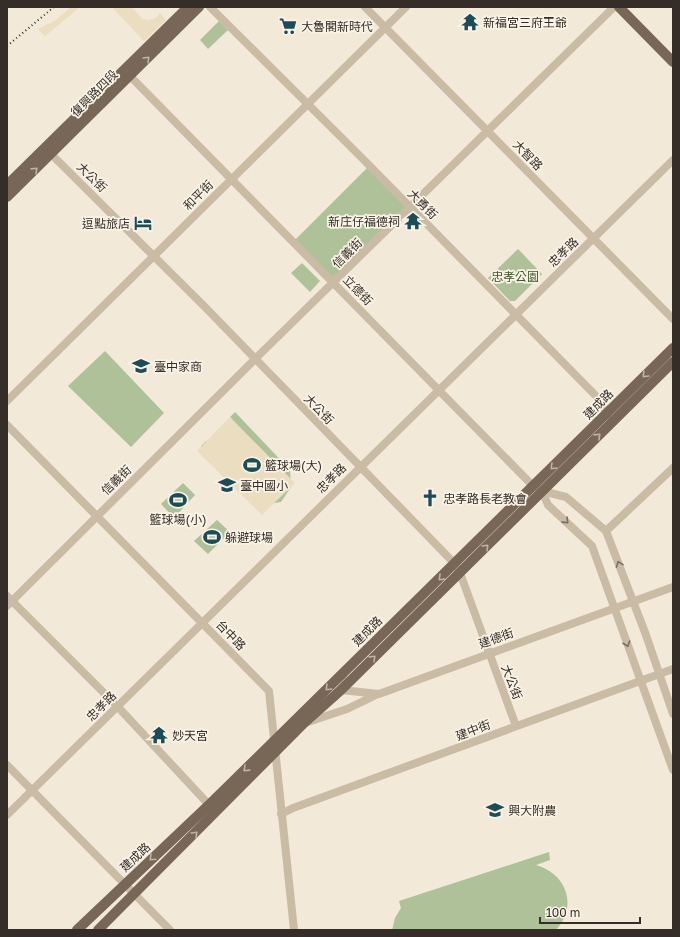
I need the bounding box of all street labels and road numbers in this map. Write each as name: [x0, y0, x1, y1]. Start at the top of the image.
street label: 復興路四段: [67, 66, 121, 120]
street label: 大智路: [510, 137, 546, 173]
street label: 大公街: [74, 159, 110, 195]
street label: 和平街: [180, 177, 216, 213]
street label: 大勇街: [405, 186, 441, 222]
street label: 忠孝路: [545, 234, 581, 270]
street label: 信義街: [329, 235, 365, 271]
street label: 立德街: [340, 272, 376, 308]
street label: 建成路: [580, 386, 616, 422]
street label: 大公街: [301, 391, 337, 427]
street label: 忠孝路: [313, 460, 349, 496]
street label: 信義街: [98, 462, 134, 498]
street label: 建成路: [349, 613, 385, 649]
street label: 台中路: [213, 617, 249, 653]
street label: 建德街: [477, 625, 515, 651]
street label: 大公街: [499, 663, 525, 701]
street label: 忠孝路: [83, 688, 119, 724]
street label: 建中街: [454, 717, 492, 743]
street label: 建成路: [117, 839, 153, 875]

